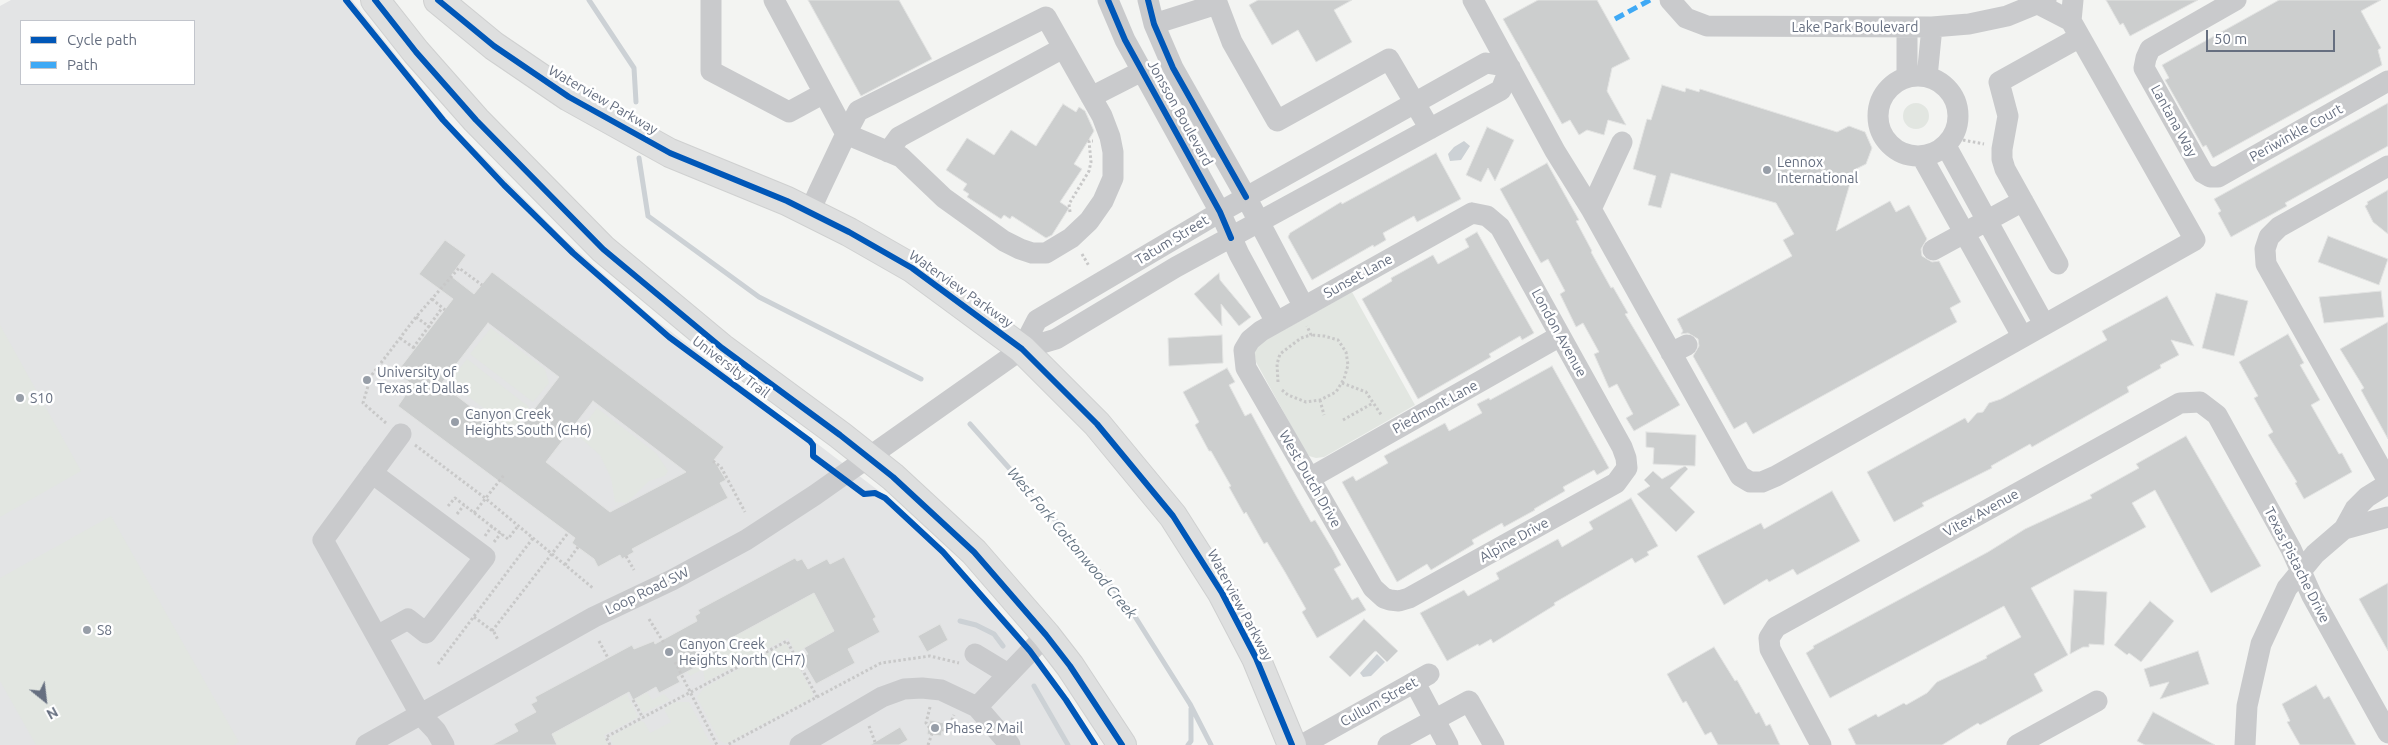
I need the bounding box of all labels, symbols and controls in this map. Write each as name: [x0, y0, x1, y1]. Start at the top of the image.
street label: Lake Park Boulevard: [1791, 19, 1919, 35]
legend: [20, 20, 195, 85]
scale bar: [2208, 20, 2337, 52]
text: 50 m: [2214, 30, 2247, 47]
text: Cycle path: [67, 31, 137, 48]
text: Path: [67, 56, 98, 73]
street label: Jonsson Boulevard: [1144, 57, 1216, 169]
street label: Waterview Parkway: [545, 62, 661, 138]
street label: Lantana Way: [2147, 82, 2201, 160]
street label: Periwinkle Court: [2246, 100, 2346, 166]
place label: Lennox International: [1777, 154, 1858, 186]
marker: Lennox International: [1761, 164, 1773, 176]
street label: Tatum Street: [1132, 212, 1212, 268]
street label: Waterview Parkway: [906, 247, 1016, 331]
street label: Sunset Lane: [1321, 250, 1395, 302]
street label: London Avenue: [1528, 286, 1590, 380]
street label: University Trail: [689, 332, 773, 402]
place label: University of Texas at Dallas: [377, 364, 469, 397]
marker: University of Texas at Dallas: [361, 374, 373, 386]
street label: Piedmont Lane: [1390, 377, 1480, 437]
place label: S10: [30, 390, 53, 406]
marker: S10: [14, 392, 26, 404]
place label: Canyon Creek Heights South (CH6): [465, 406, 592, 438]
marker: Canyon Creek Heights South (CH6): [449, 416, 461, 428]
street label: West Dutch Drive: [1275, 427, 1345, 531]
water label: West Fork Cottonwood Creek: [1003, 464, 1141, 622]
street label: Vitex Avenue: [1940, 485, 2022, 541]
street label: Texas Pistache Drive: [2261, 504, 2333, 626]
street label: Alpine Drive: [1477, 514, 1551, 566]
street label: Waterview Parkway: [1204, 547, 1276, 663]
street label: Loop Road SW: [603, 564, 691, 618]
place label: S8: [97, 622, 112, 638]
marker: S8: [81, 624, 93, 636]
place label: Canyon Creek Heights North (CH7): [679, 636, 806, 669]
marker: Canyon Creek Heights North (CH7): [663, 646, 675, 658]
street label: Cullum Street: [1337, 674, 1421, 730]
north arrow: [20, 675, 70, 725]
text: N: [44, 704, 61, 723]
place label: Phase 2 Mail: [945, 720, 1023, 736]
marker: Phase 2 Mail: [929, 722, 941, 734]

